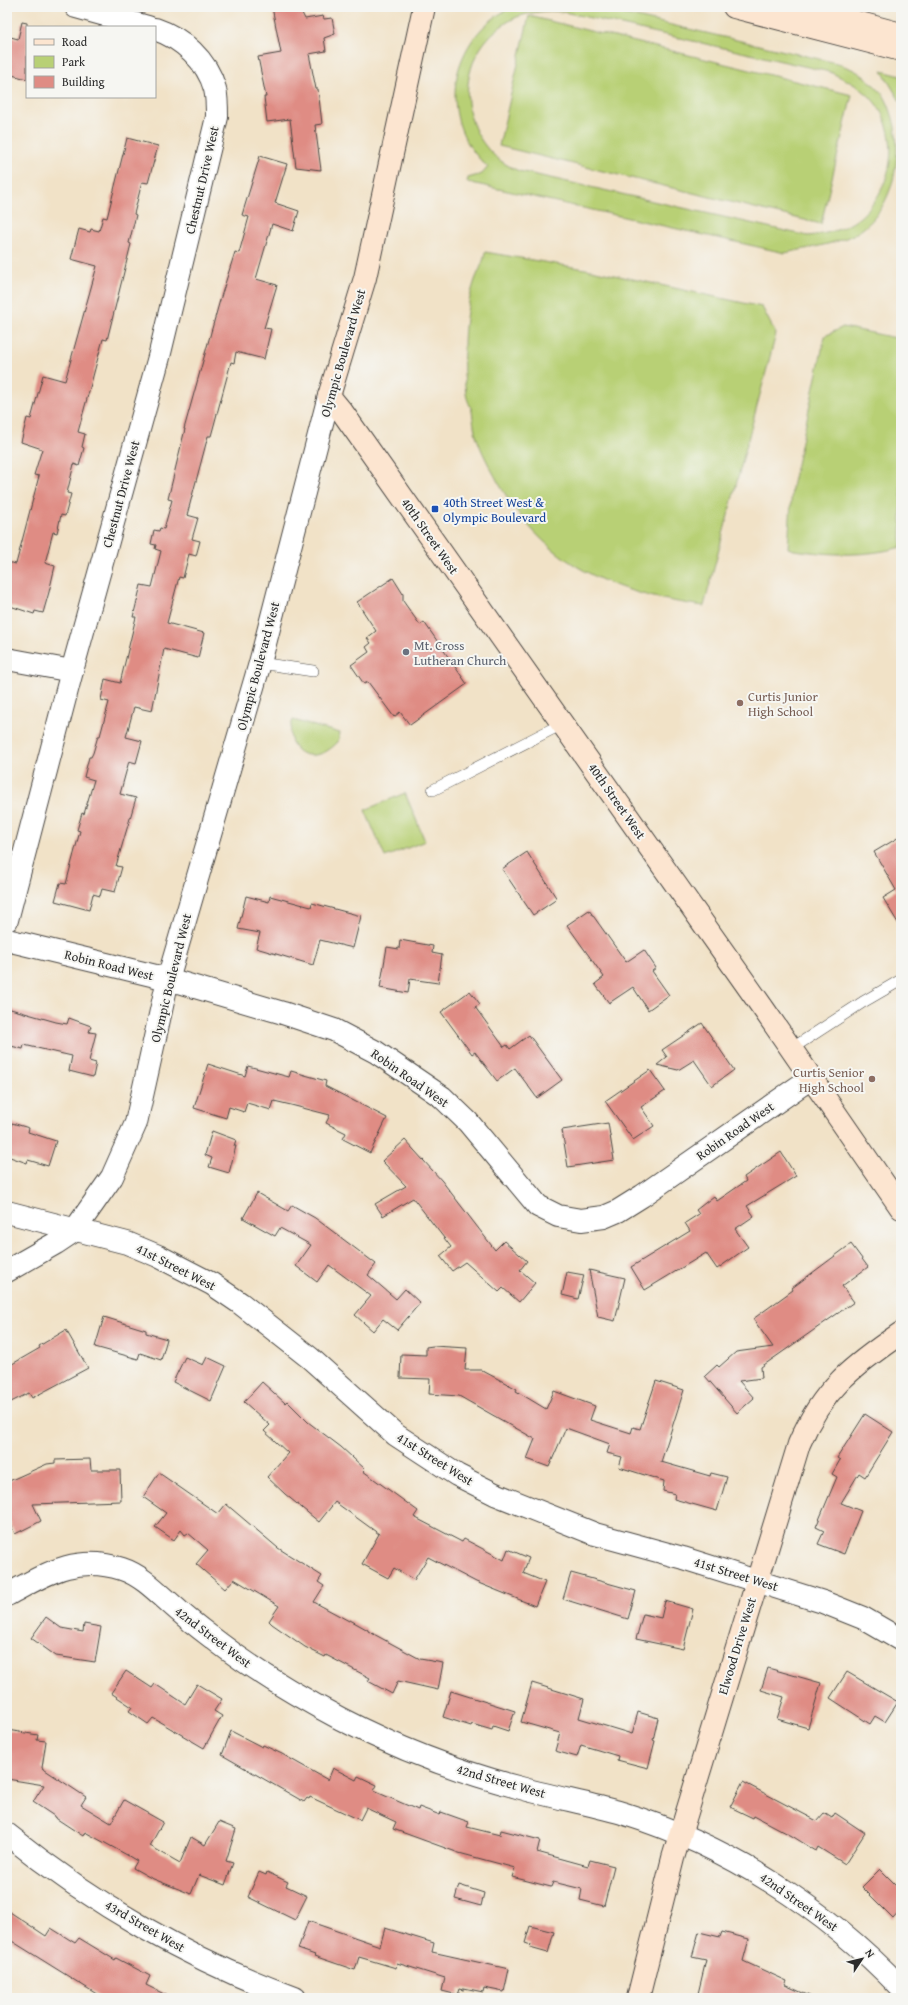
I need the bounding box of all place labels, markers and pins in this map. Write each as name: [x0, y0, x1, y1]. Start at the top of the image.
place label: 40th Street West & Olympic Boulevard: [443, 493, 546, 527]
marker: 40th Street West & Olympic Boulevard: [430, 504, 440, 514]
place label: Mt. Cross Lutheran Church: [414, 636, 507, 670]
marker: Mt. Cross Lutheran Church: [401, 647, 411, 657]
place label: Curtis Junior High School: [748, 687, 818, 721]
marker: Curtis Junior High School: [735, 698, 745, 708]
place label: Curtis Senior High School: [793, 1063, 865, 1097]
marker: Curtis Senior High School: [867, 1074, 877, 1084]

